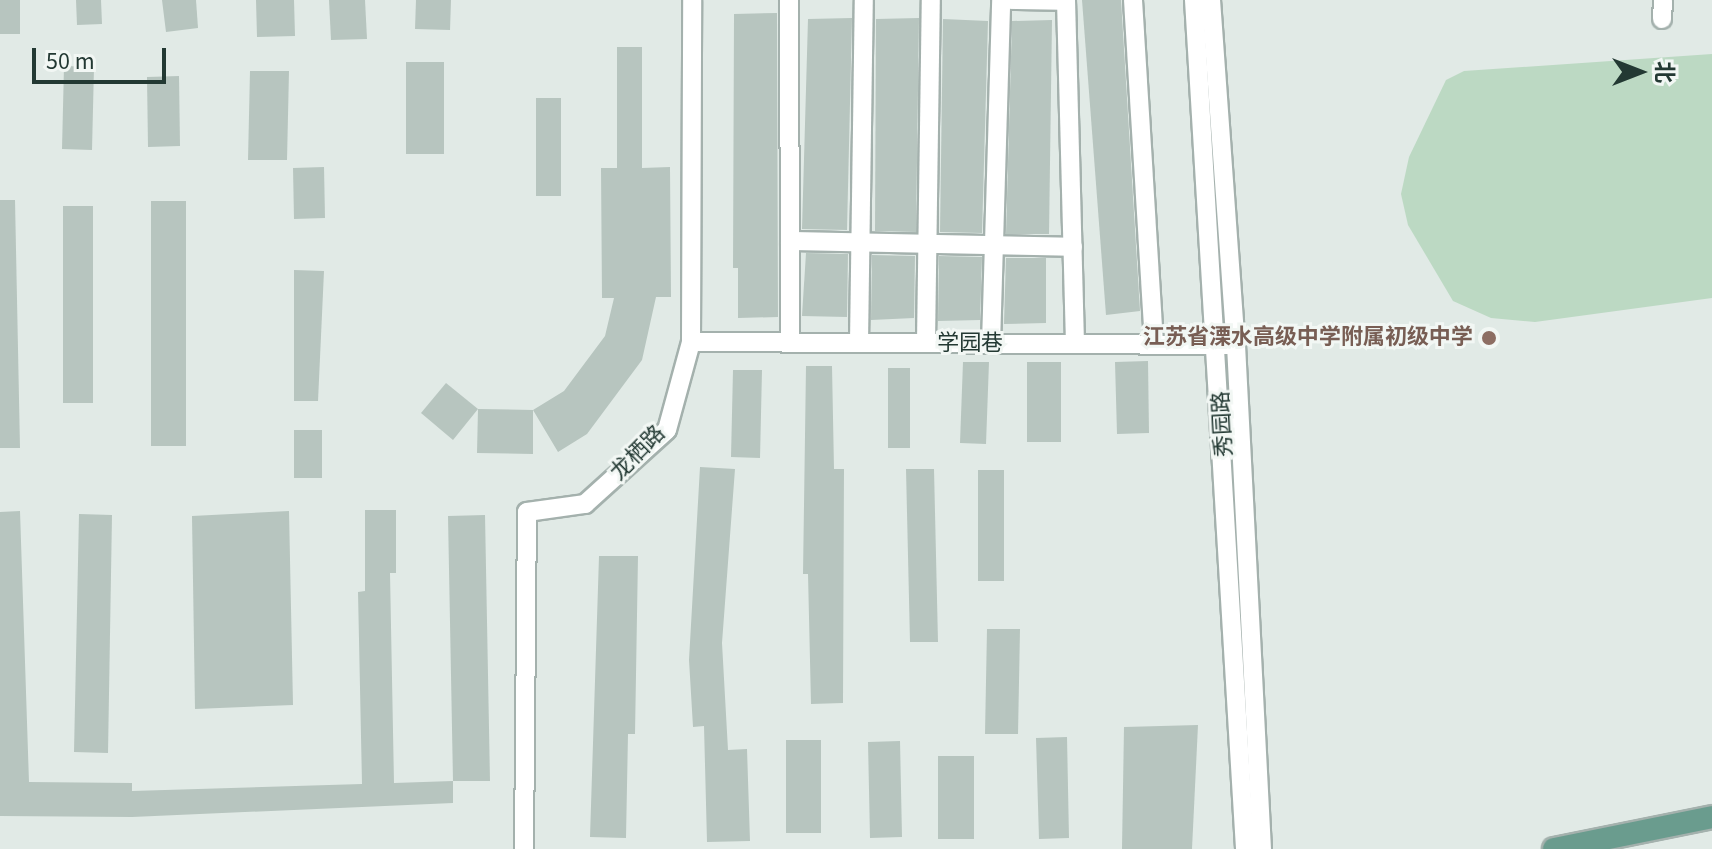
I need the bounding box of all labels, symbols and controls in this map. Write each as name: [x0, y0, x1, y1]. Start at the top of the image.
scale bar: [36, 32, 170, 82]
north arrow: [1600, 32, 1680, 112]
text: 50 m: [46, 44, 95, 79]
text: 北: [1648, 61, 1680, 83]
place label: 江苏省溧水高级中学附属初级中学: [1143, 325, 1473, 351]
marker: 江苏省溧水高级中学附属初级中学: [1480, 329, 1498, 347]
street label: 学园巷: [937, 331, 1003, 357]
street label: 秀园路: [1208, 390, 1238, 458]
street label: 龙栖路: [605, 420, 671, 486]

